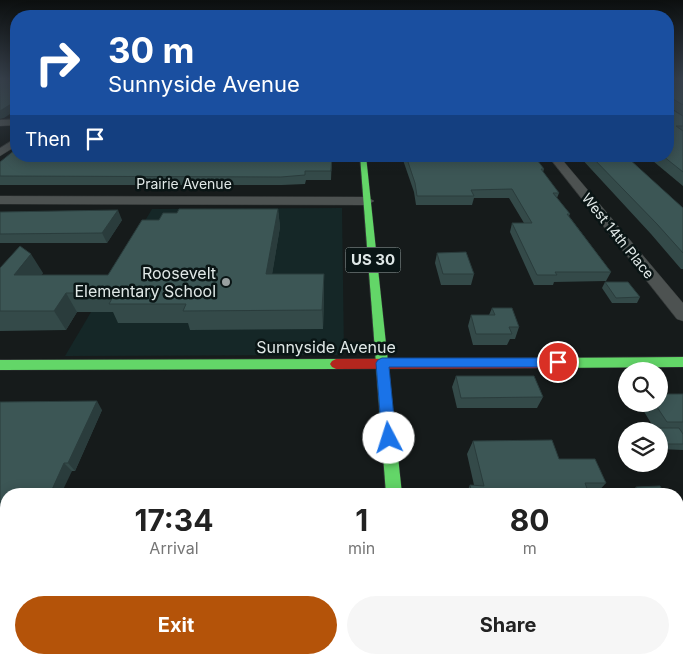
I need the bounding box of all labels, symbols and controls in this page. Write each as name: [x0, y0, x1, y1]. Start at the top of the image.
text: 30 m: [108, 29, 194, 71]
icon: right: [25, 30, 90, 95]
text: Sunnyside Avenue: [108, 71, 300, 97]
icon: arrive: [81, 125, 109, 153]
text: Then: [25, 128, 71, 151]
street label: Prairie Avenue: [136, 175, 232, 192]
street label: West 14th Place: [579, 190, 658, 282]
road number: US 30: [346, 248, 400, 272]
place label: Roosevelt Elementary School: [74, 263, 216, 301]
marker: Roosevelt Elementary School: [220, 276, 232, 288]
street label: Sunnyside Avenue: [256, 337, 396, 357]
pin: [537, 341, 579, 383]
icon: arrive: [544, 348, 572, 376]
map controls: [618, 362, 668, 472]
button: search: [618, 362, 668, 412]
position arrow: [362, 411, 414, 463]
button: layers: [618, 422, 668, 472]
text: 17:34: [134, 502, 214, 538]
text: 1: [355, 502, 368, 538]
text: 80: [510, 502, 550, 538]
text: Arrival: [149, 538, 199, 558]
text: min: [348, 538, 375, 558]
text: m: [523, 538, 537, 558]
button: Exit: [15, 596, 337, 654]
button: Share: [347, 596, 669, 654]

